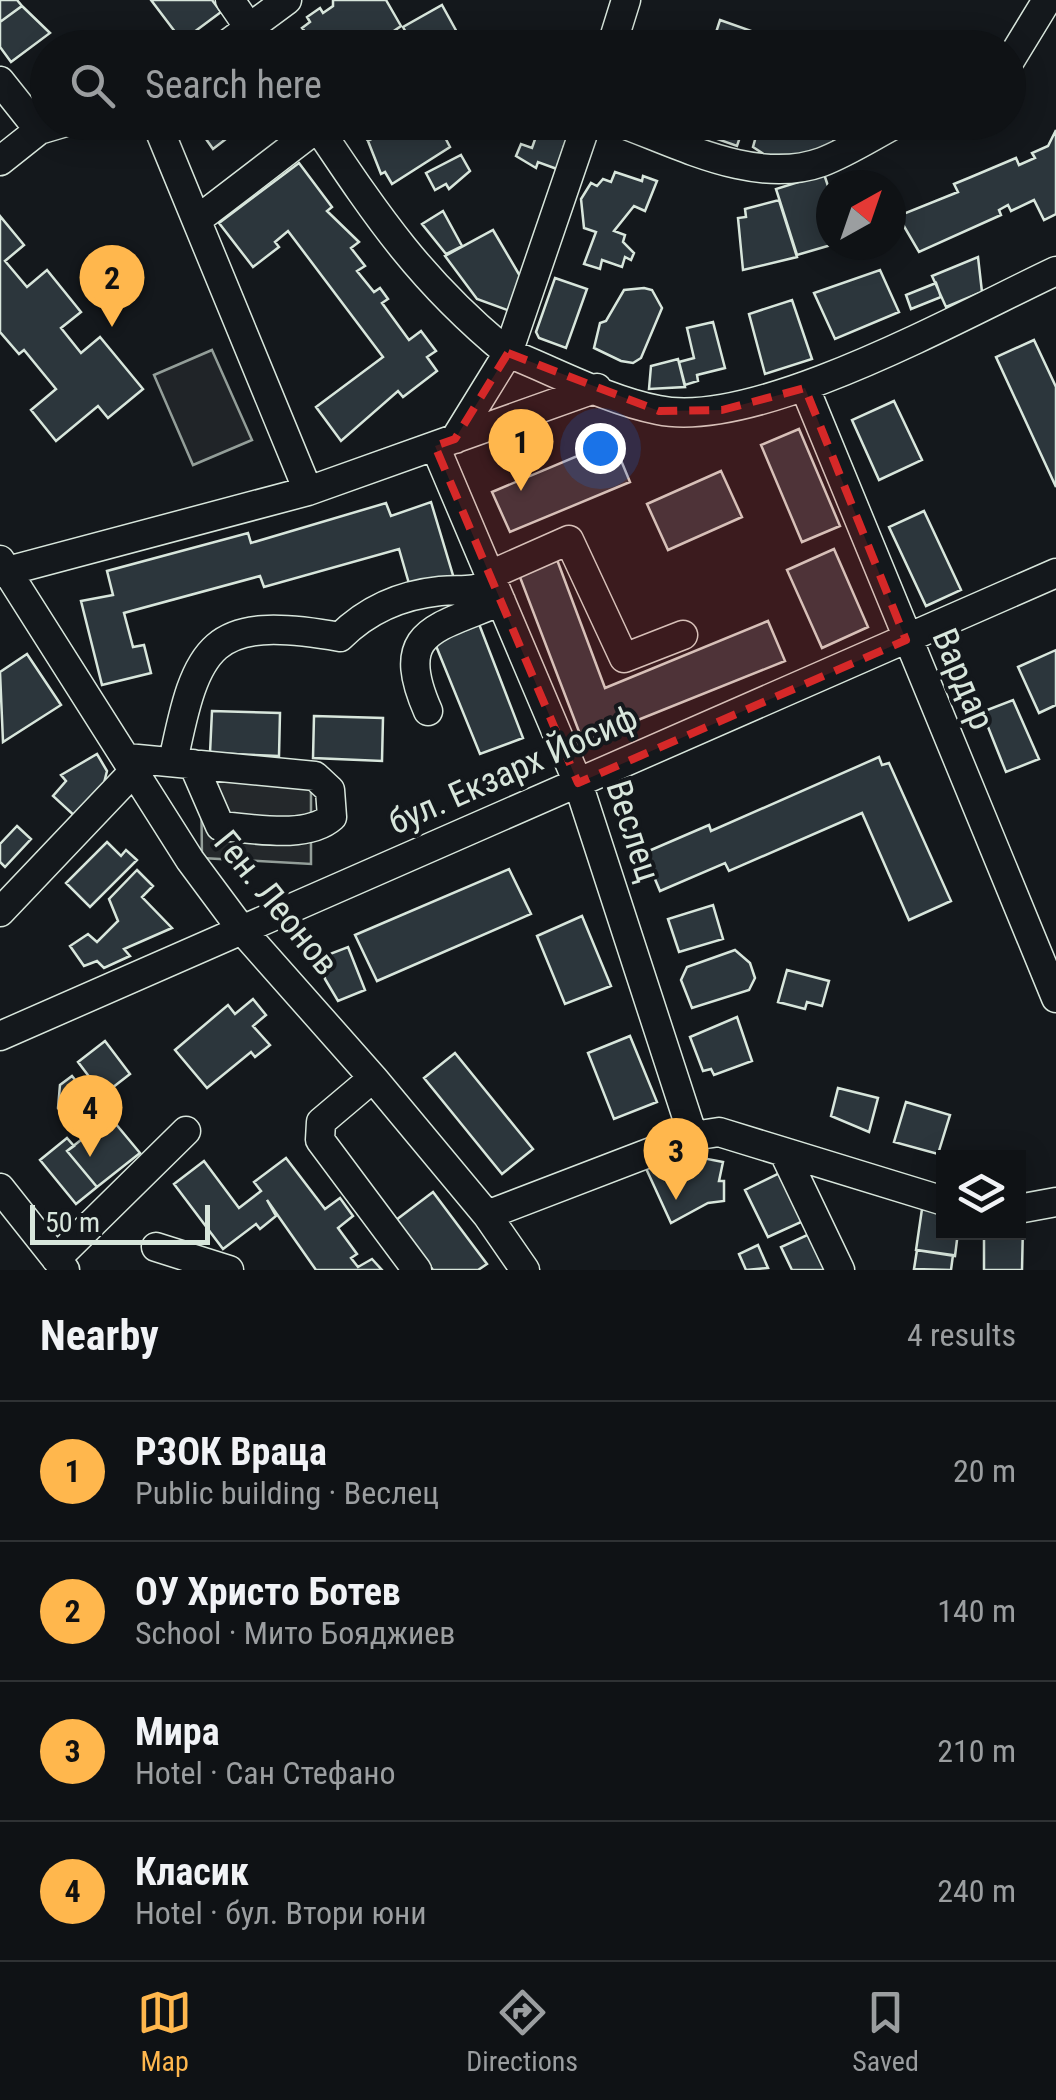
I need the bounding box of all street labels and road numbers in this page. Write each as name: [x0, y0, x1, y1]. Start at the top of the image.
street label: Вардар: [923, 622, 1003, 736]
street label: бул. Екзарх Йосиф: [382, 697, 644, 843]
street label: Веслец: [597, 775, 669, 887]
street label: Ген. Леонов: [205, 823, 347, 983]

